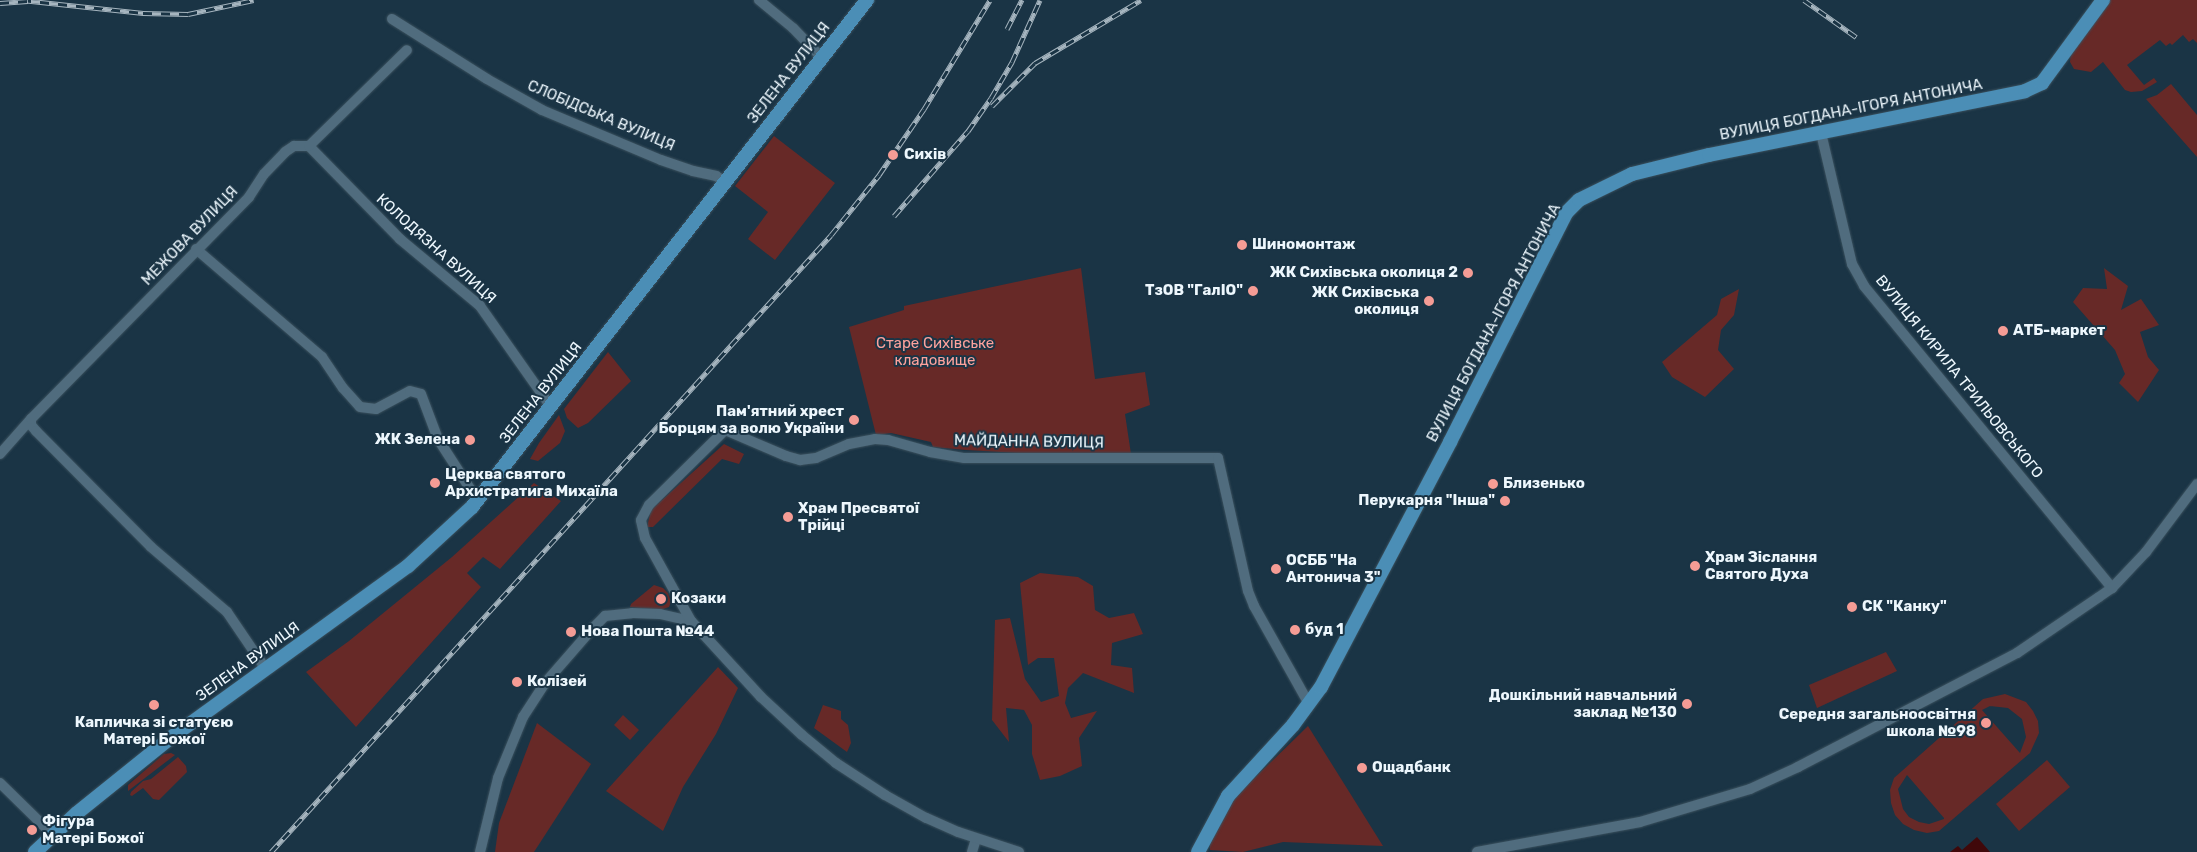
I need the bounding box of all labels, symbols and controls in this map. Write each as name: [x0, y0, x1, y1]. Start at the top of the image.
street label: ЗЕЛЕНА ВУЛИЦЯ: [744, 19, 834, 127]
street label: ВУЛИЦЯ БОГДАНА-ІГОРЯ АНТОНИЧА: [1718, 76, 1984, 144]
street label: СЛОБІДСЬКА ВУЛИЦЯ: [525, 77, 677, 155]
place label: Сихів: [904, 146, 946, 164]
marker: Сихів: [886, 148, 900, 162]
street label: МЕЖОВА ВУЛИЦЯ: [138, 183, 242, 289]
street label: КОЛОДЯЗНА ВУЛИЦЯ: [372, 190, 500, 308]
street label: ВУЛИЦЯ БОГДАНА-ІГОРЯ АНТОНИЧА: [1423, 201, 1565, 445]
place label: Шиномонтаж: [1252, 236, 1355, 254]
marker: Шиномонтаж: [1236, 239, 1248, 251]
place label: ЖК Сихівська околиця 2: [1270, 264, 1458, 282]
marker: ЖК Сихівська околиця 2: [1462, 267, 1474, 279]
street label: ВУЛИЦЯ КИРИЛА ТРИЛЬОВСЬКОГО: [1872, 272, 2046, 482]
place label: ТзОВ "ГалІО": [1145, 282, 1243, 300]
place label: ЖК Сихівська околиця: [1312, 283, 1419, 318]
marker: ТзОВ "ГалІО": [1247, 285, 1259, 297]
marker: ЖК Сихівська околиця: [1423, 295, 1435, 307]
place label: АТБ-маркет: [2013, 322, 2105, 340]
marker: АТБ-маркет: [1997, 325, 2009, 337]
park label: Старе Сихівське кладовище: [876, 334, 994, 369]
street label: ЗЕЛЕНА ВУЛИЦЯ: [496, 339, 586, 447]
place label: Пам'ятний хрест Борцям за волю України: [658, 402, 844, 437]
marker: Пам'ятний хрест Борцям за волю України: [848, 414, 860, 426]
place label: ЖК Зелена: [375, 431, 460, 449]
street label: МАЙДАННА ВУЛИЦЯ: [954, 432, 1104, 452]
marker: ЖК Зелена: [464, 434, 476, 446]
place label: Церква святого Архистратига Михаїла: [445, 465, 618, 500]
place label: Близенько: [1503, 475, 1585, 493]
marker: Церква святого Архистратига Михаїла: [429, 477, 441, 489]
marker: Близенько: [1487, 478, 1499, 490]
place label: Перукарня "Інша": [1358, 492, 1495, 510]
marker: Перукарня "Інша": [1499, 495, 1511, 507]
place label: Храм Пресвятої Трійці: [798, 499, 919, 534]
marker: Храм Пресвятої Трійці: [782, 511, 794, 523]
place label: Храм Зіслання Святого Духа: [1705, 548, 1817, 583]
place label: ОСББ "На Антонича 3": [1286, 551, 1381, 586]
marker: Храм Зіслання Святого Духа: [1689, 560, 1701, 572]
marker: ОСББ "На Антонича 3": [1270, 563, 1282, 575]
place label: Козаки: [671, 590, 726, 608]
marker: Козаки: [655, 593, 667, 605]
place label: СК "Канку": [1862, 598, 1947, 616]
marker: СК "Канку": [1846, 601, 1858, 613]
street label: ЗЕЛЕНА ВУЛИЦЯ: [193, 618, 303, 706]
place label: буд 1: [1305, 621, 1344, 639]
place label: Нова Пошта №44: [581, 623, 714, 641]
marker: буд 1: [1289, 624, 1301, 636]
marker: Нова Пошта №44: [565, 626, 577, 638]
place label: Колізей: [527, 673, 587, 691]
marker: Колізей: [511, 676, 523, 688]
place label: Дошкільний навчальний заклад №130: [1489, 686, 1677, 721]
marker: Дошкільний навчальний заклад №130: [1681, 698, 1693, 710]
marker: Капличка зі статуєю Матері Божої: [148, 699, 160, 711]
place label: Середня загальноосвітня школа №98: [1779, 705, 1976, 740]
place label: Капличка зі статуєю Матері Божої: [75, 713, 233, 748]
marker: Середня загальноосвітня школа №98: [1980, 717, 1992, 729]
place label: Ощадбанк: [1372, 759, 1451, 777]
marker: Ощадбанк: [1356, 762, 1368, 774]
place label: Фігура Матері Божої: [42, 812, 144, 847]
marker: Фігура Матері Божої: [26, 824, 38, 836]

